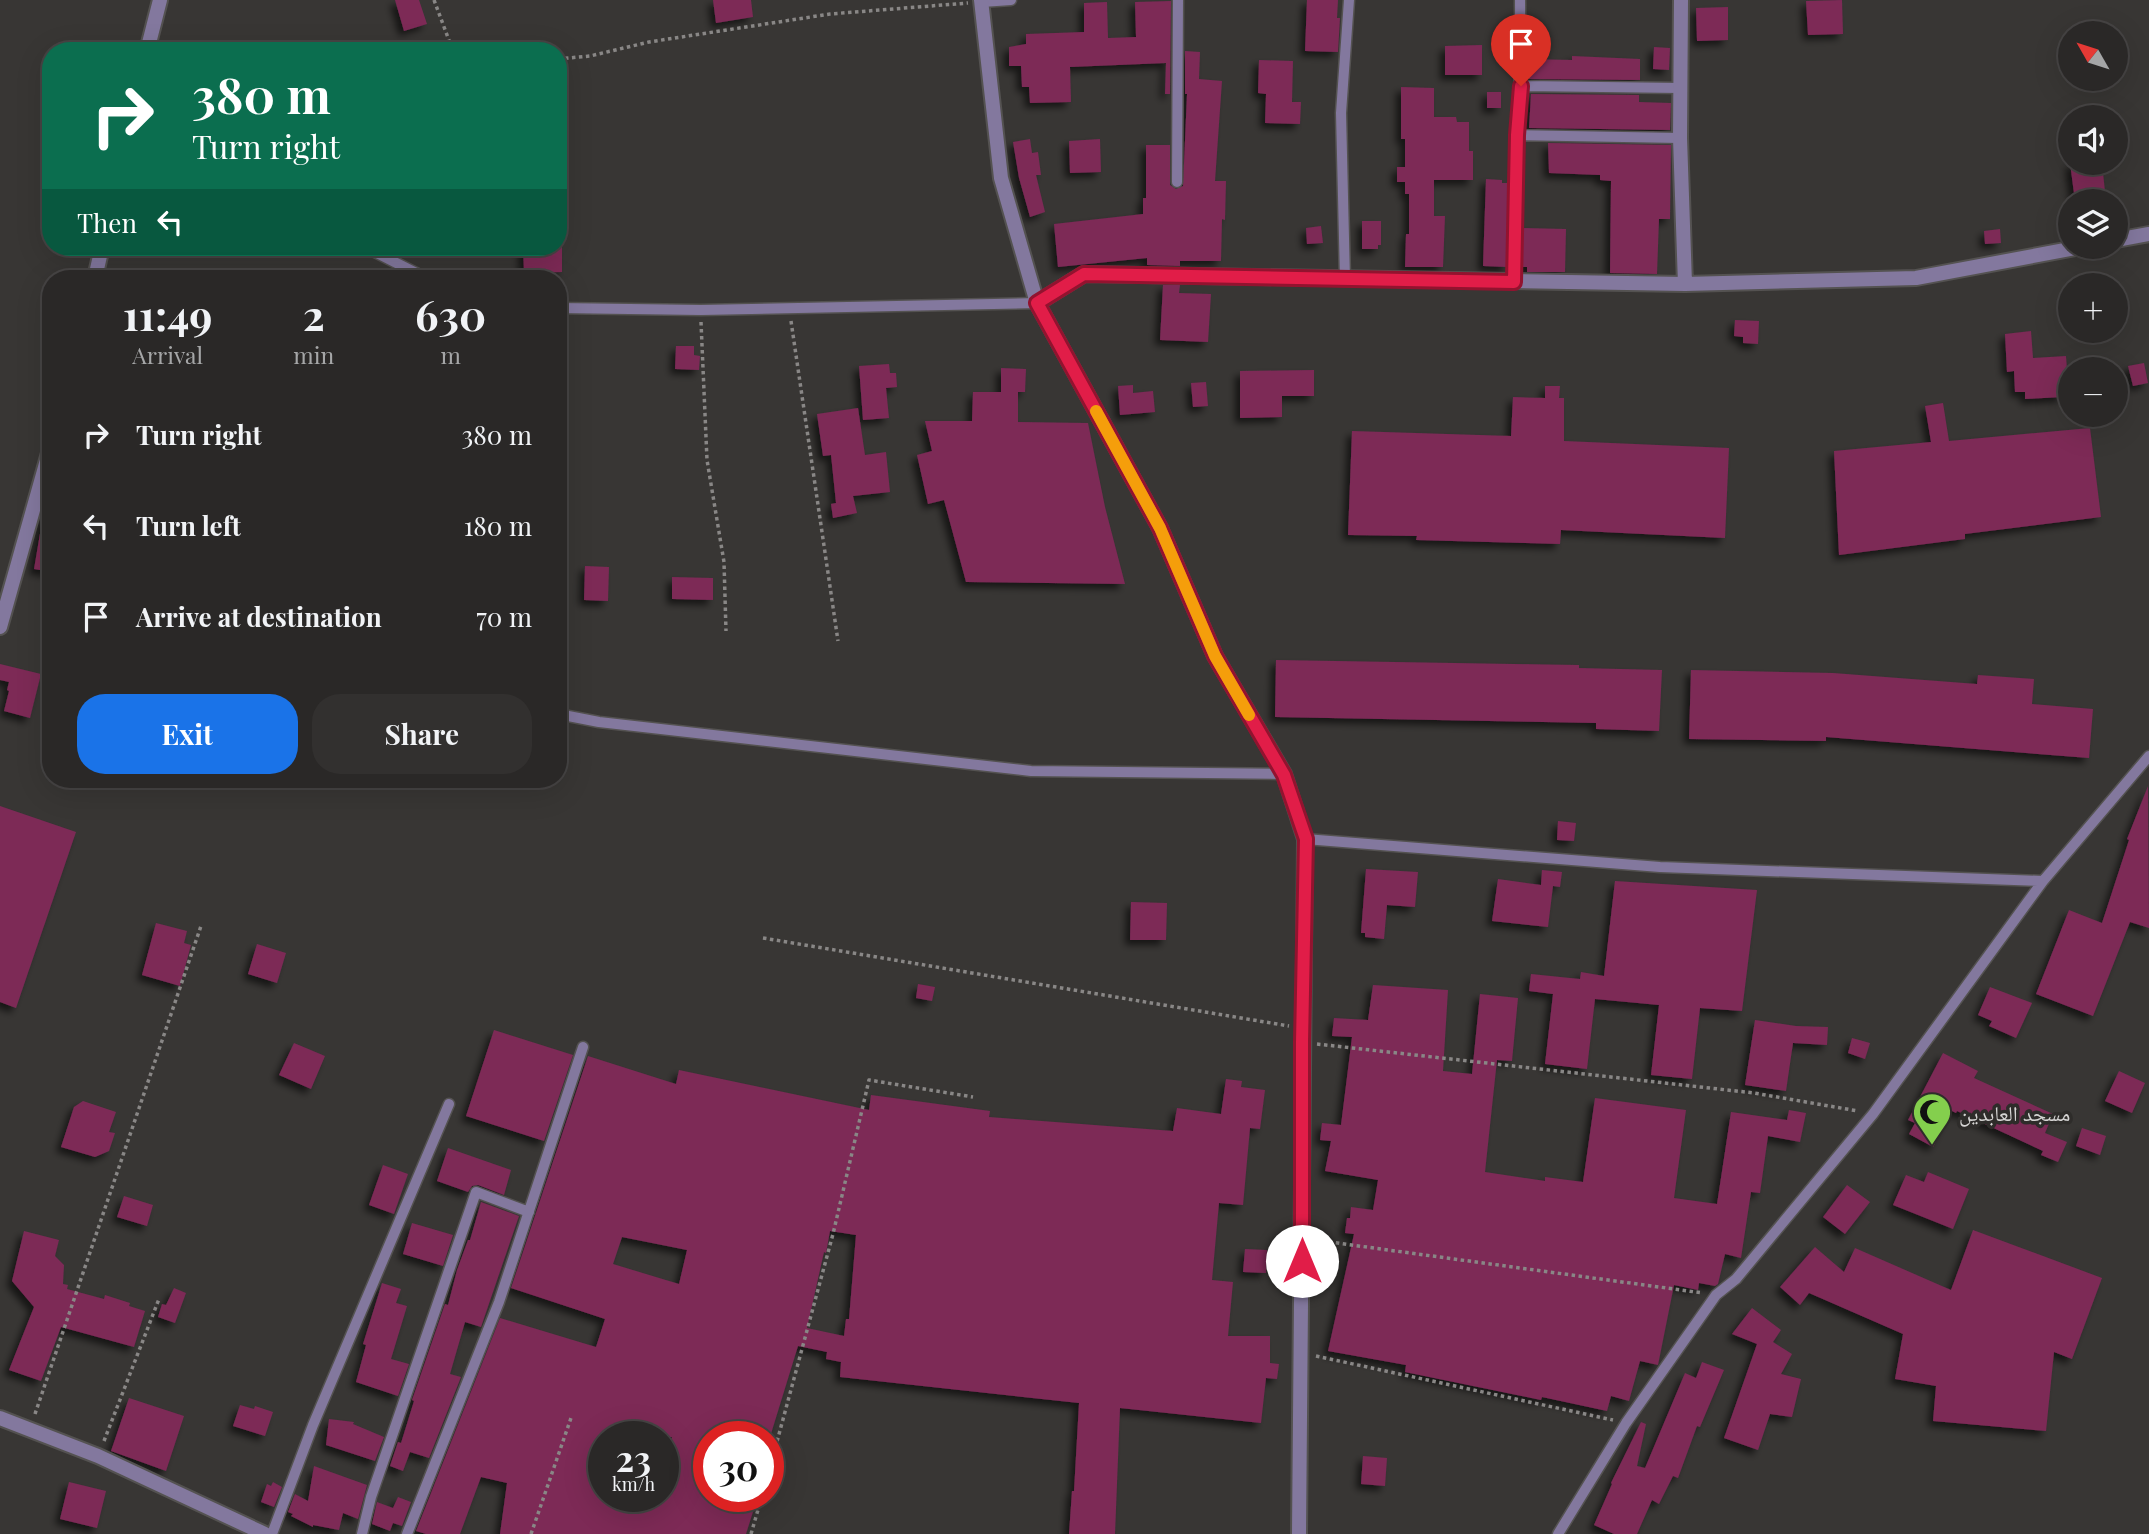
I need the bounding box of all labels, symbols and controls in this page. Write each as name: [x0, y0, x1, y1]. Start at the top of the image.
pin: [1491, 14, 1551, 86]
north arrow: [2058, 21, 2128, 91]
map controls: [2058, 21, 2128, 427]
icon: arrive: [1502, 25, 1540, 63]
text: 380 m: [192, 61, 331, 126]
icon: right: [77, 70, 168, 161]
button: sound: [2058, 105, 2128, 175]
text: Turn right: [192, 124, 340, 167]
button: layers: [2058, 189, 2128, 259]
icon: left: [151, 203, 189, 241]
text: Then: [77, 205, 137, 240]
button: +: [2058, 273, 2128, 343]
text: 11:49: [123, 286, 213, 342]
text: 2: [303, 286, 325, 342]
text: 630: [415, 286, 486, 342]
text: Arrival: [132, 339, 203, 370]
text: min: [293, 339, 334, 370]
text: m: [440, 339, 461, 370]
button: −: [2058, 357, 2128, 427]
icon: right: [77, 416, 115, 454]
text: Turn right: [136, 417, 262, 452]
text: 380 m: [462, 417, 532, 452]
icon: left: [77, 507, 115, 545]
text: Turn left: [136, 508, 241, 543]
text: 180 m: [464, 508, 532, 543]
icon: arrive: [77, 598, 115, 636]
text: Arrive at destination: [136, 599, 382, 634]
text: 70 m: [476, 599, 532, 634]
button: Exit: [77, 694, 298, 774]
button: Share: [312, 694, 532, 774]
mosque icon: مسجد العابدين: [1911, 1091, 1953, 1146]
place label: مسجد العابدين: [1959, 1098, 2070, 1127]
position arrow: [1265, 1224, 1339, 1298]
speed limit sign: 30: [693, 1421, 784, 1512]
text: 23: [616, 1434, 651, 1481]
text: km/h: [612, 1472, 655, 1496]

